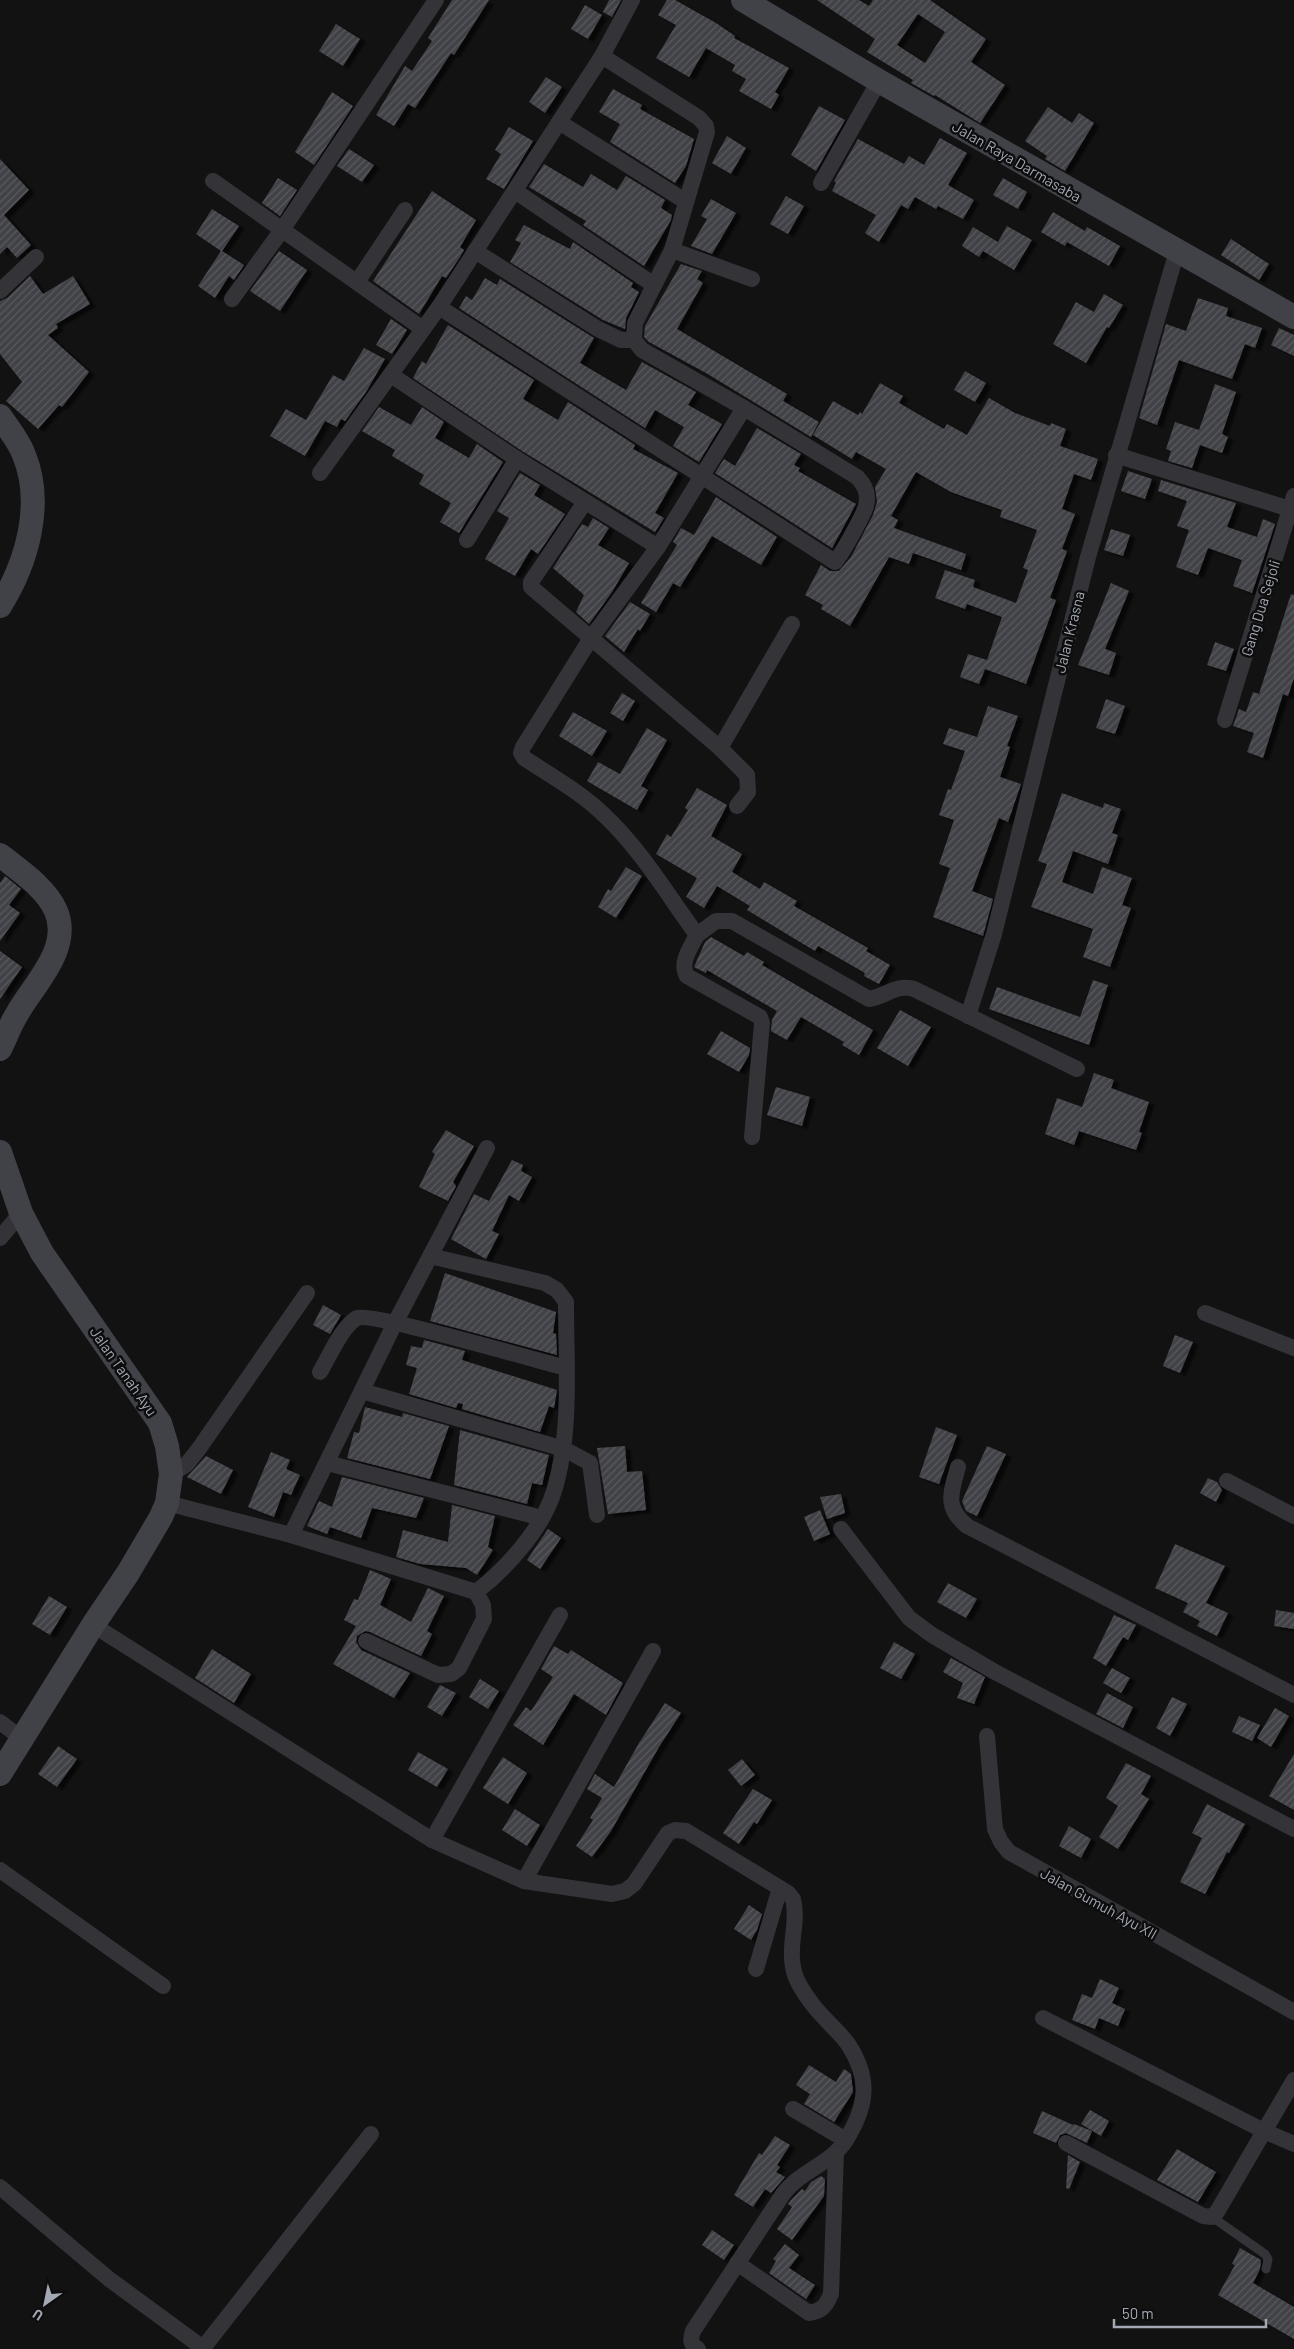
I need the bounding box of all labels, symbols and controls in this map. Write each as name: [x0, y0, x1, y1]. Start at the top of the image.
street label: Jalan Raya Darmasaba: [949, 117, 1085, 205]
street label: Gang Dua Sejoli: [1237, 558, 1283, 658]
street label: Jalan Krasna: [1050, 589, 1088, 675]
street label: Jalan Tanah Ayu: [87, 1323, 161, 1419]
street label: Jalan Gumuh Ayu XII: [1038, 1863, 1160, 1943]
north arrow: [20, 2279, 70, 2329]
scale bar: [1114, 2296, 1266, 2328]
text: 50 m: [1122, 2304, 1154, 2322]
text: U: [29, 2306, 46, 2325]

